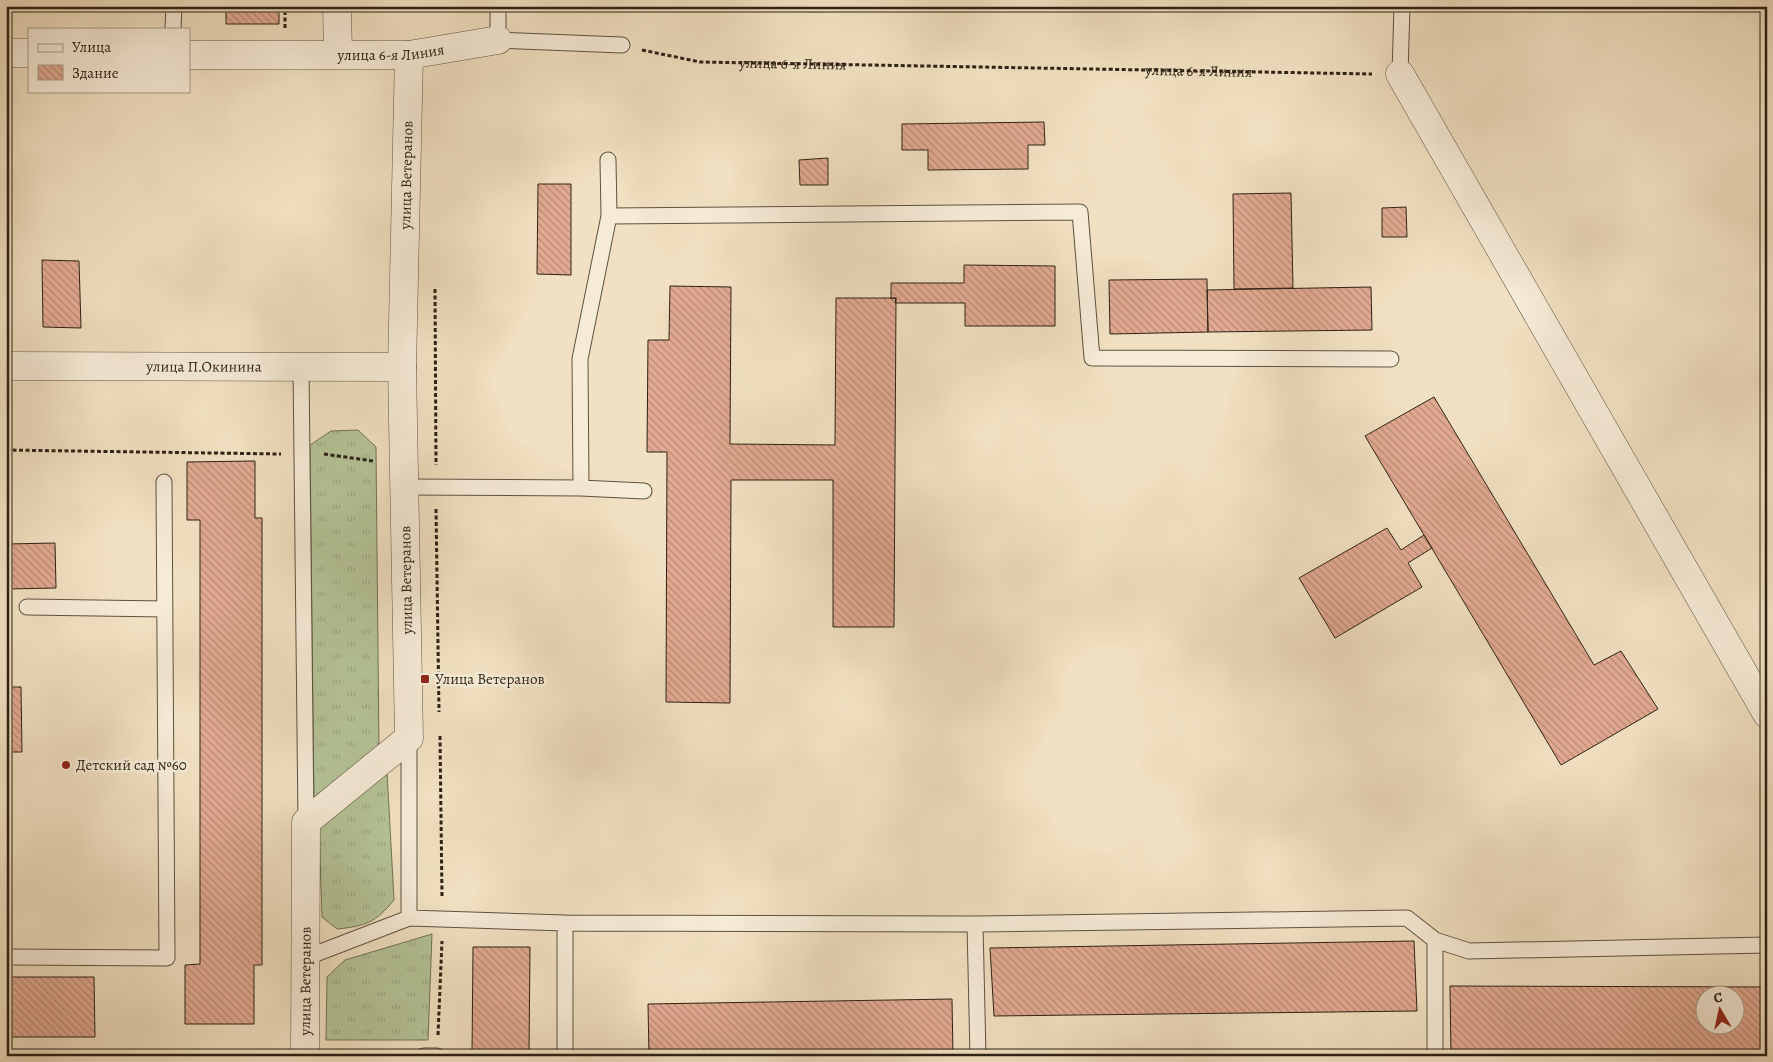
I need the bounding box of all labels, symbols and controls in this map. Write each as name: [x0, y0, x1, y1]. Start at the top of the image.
legend: [28, 28, 190, 92]
text: Улица: [72, 37, 111, 57]
street label: улица 6-я Линия: [336, 39, 446, 65]
street label: улица 6-я Линия: [738, 53, 846, 75]
street label: улица 6-я Линия: [1144, 60, 1252, 82]
text: Здание: [72, 63, 119, 83]
street label: улица Ветеранов: [395, 120, 418, 231]
street label: улица П.Окинина: [145, 356, 262, 377]
street label: улица Ветеранов: [395, 525, 417, 636]
place label: Улица Ветеранов: [435, 669, 545, 689]
marker: Улица Ветеранов: [419, 673, 431, 685]
place label: Детский сад №60: [76, 755, 187, 775]
marker: Детский сад №60: [60, 759, 72, 771]
street label: улица Ветеранов: [295, 927, 316, 1036]
north arrow: [1696, 984, 1746, 1034]
text: С: [1712, 988, 1724, 1008]

